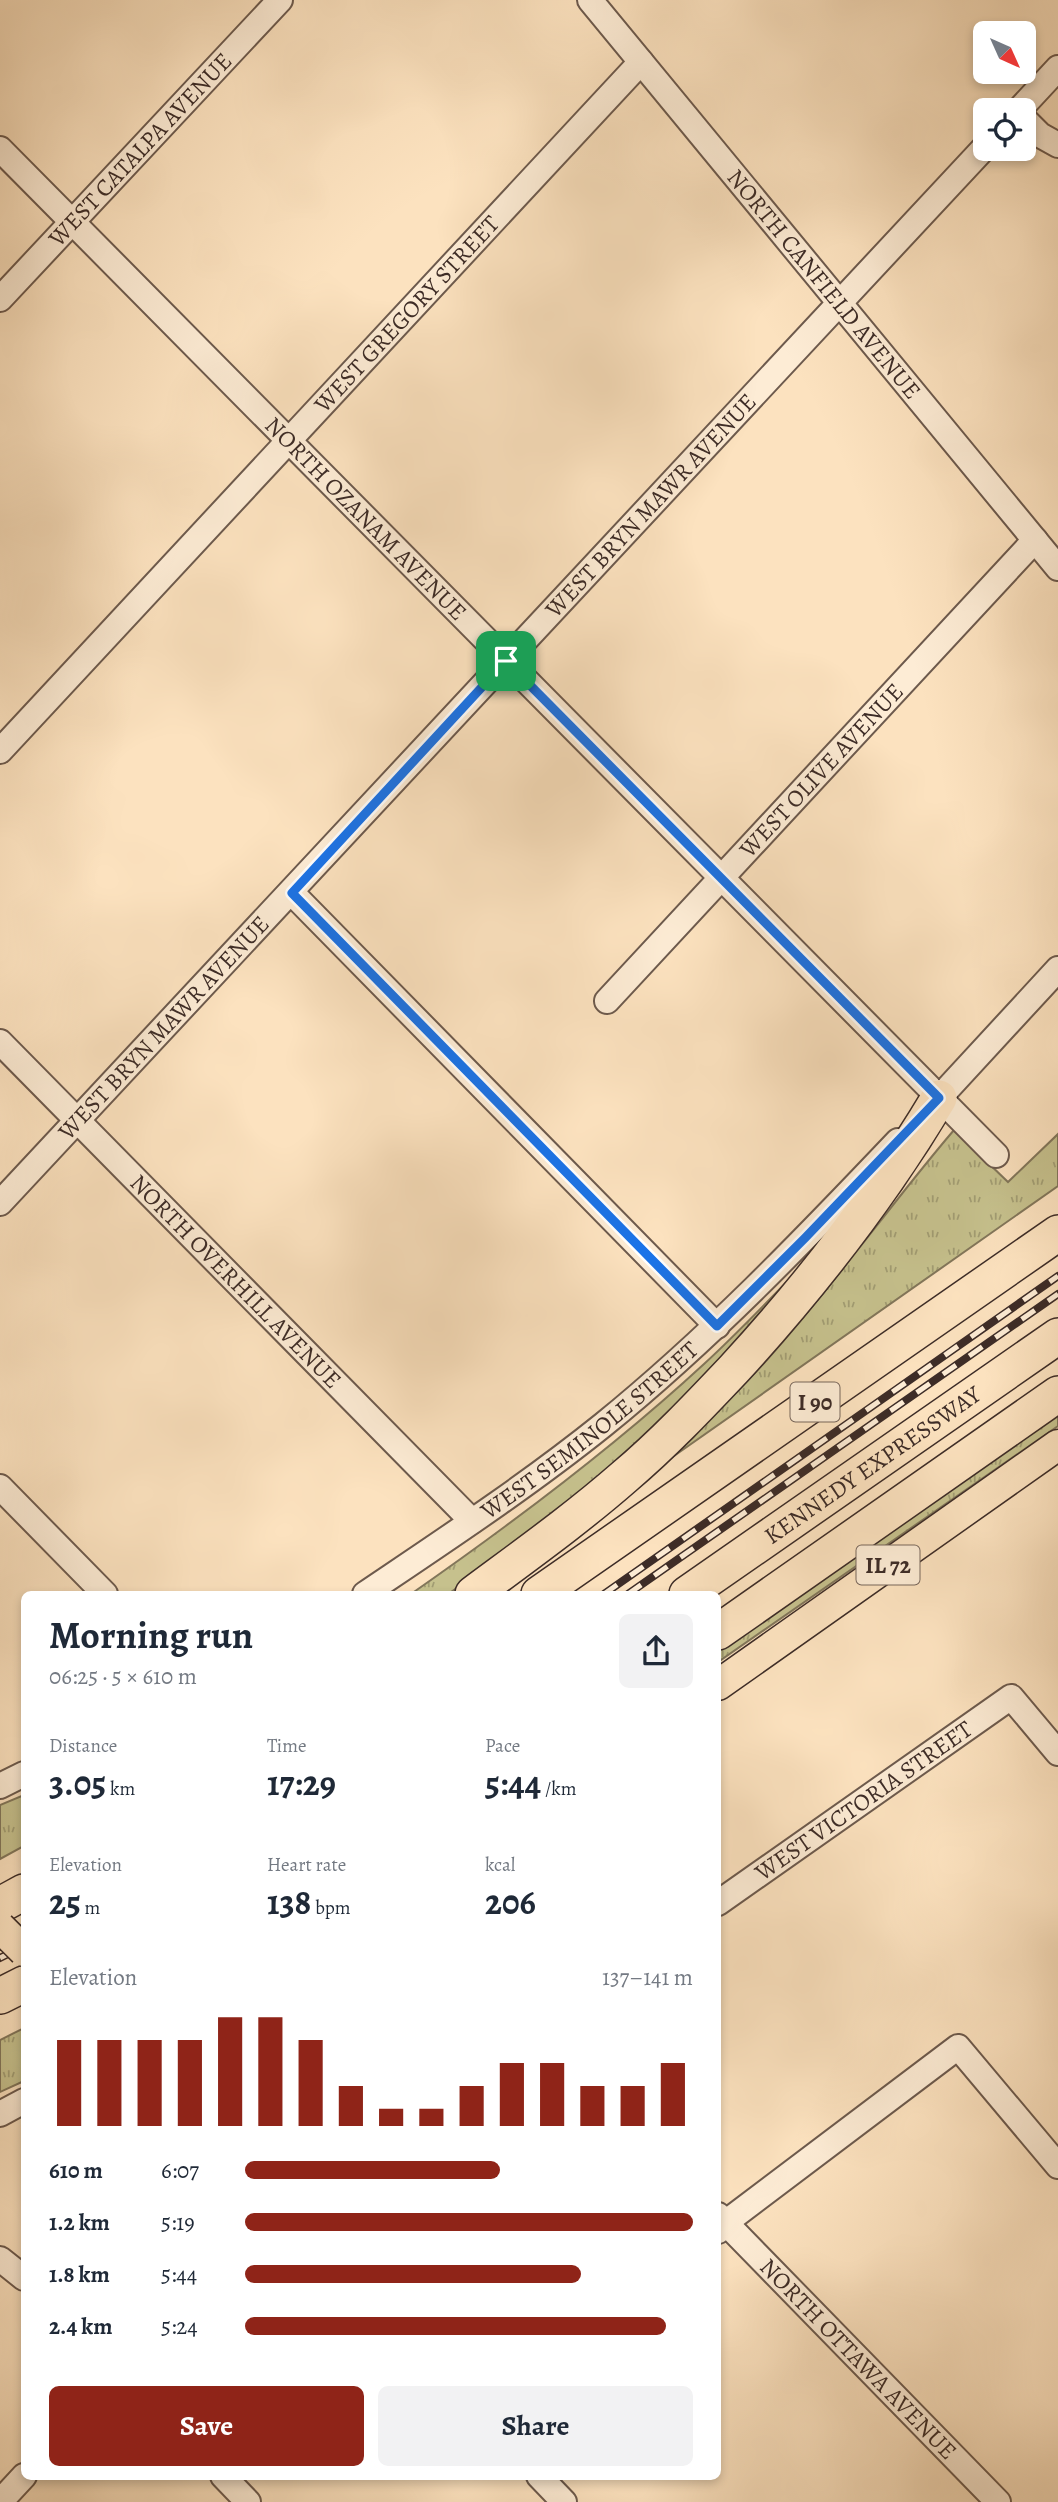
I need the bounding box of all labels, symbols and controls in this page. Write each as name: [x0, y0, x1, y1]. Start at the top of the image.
north arrow: [973, 21, 1036, 84]
map controls: [973, 21, 1036, 161]
street label: WEST CATALPA AVENUE: [41, 45, 239, 254]
button: locate: [973, 98, 1036, 161]
street label: NORTH CANFIELD AVENUE: [720, 162, 928, 406]
street label: WEST GREGORY STREET: [306, 208, 506, 420]
street label: WEST BRYN MAWR AVENUE: [537, 386, 763, 625]
street label: NORTH OZANAM AVENUE: [258, 410, 474, 627]
pin: [476, 631, 536, 691]
icon: arrive: [487, 642, 525, 680]
street label: WEST OLIVE AVENUE: [732, 676, 910, 865]
street label: WEST BRYN MAWR AVENUE: [50, 908, 276, 1147]
street label: NORTH OVERHILL AVENUE: [123, 1167, 349, 1395]
street label: WEST SEMINOLE STREET: [473, 1334, 705, 1527]
street label: KENNEDY EXPRESSWAY: [758, 1378, 988, 1551]
road number: I 90: [790, 1382, 840, 1422]
road number: IL 72: [856, 1546, 920, 1584]
text: Morning run: [49, 1609, 253, 1661]
button: share: [619, 1614, 693, 1688]
text: 06:25 · 5 × 610 m: [49, 1661, 197, 1692]
street label: WEST VICTORIA STREET: [748, 1713, 979, 1889]
text: Distance: [49, 1733, 117, 1759]
text: Time: [267, 1733, 306, 1759]
text: Pace: [485, 1733, 520, 1759]
text: 3.05: [49, 1759, 106, 1807]
text: 17:29: [267, 1759, 336, 1807]
text: 5:44: [485, 1759, 541, 1807]
text: km: [106, 1776, 135, 1802]
text: /km: [541, 1776, 576, 1802]
text: Elevation: [49, 1852, 122, 1878]
text: Heart rate: [267, 1852, 346, 1878]
text: kcal: [485, 1852, 515, 1878]
text: 25: [49, 1878, 81, 1926]
text: 138: [267, 1878, 311, 1926]
text: 206: [485, 1878, 536, 1926]
text: m: [81, 1895, 100, 1921]
text: bpm: [311, 1895, 351, 1921]
text: Elevation: [49, 1962, 137, 1993]
text: 137–141 m: [602, 1962, 693, 1993]
text: 610 m: [49, 2155, 103, 2186]
text: 6:07: [161, 2155, 199, 2186]
text: 1.2 km: [49, 2207, 110, 2238]
text: 5:19: [161, 2207, 195, 2238]
street label: NORTH OTTAWA AVENUE: [753, 2251, 964, 2467]
text: 1.8 km: [49, 2259, 110, 2290]
text: 5:44: [161, 2259, 197, 2290]
text: 2.4 km: [49, 2311, 112, 2342]
text: 5:24: [161, 2311, 198, 2342]
button: Save: [49, 2386, 364, 2466]
button: Share: [378, 2386, 693, 2466]

